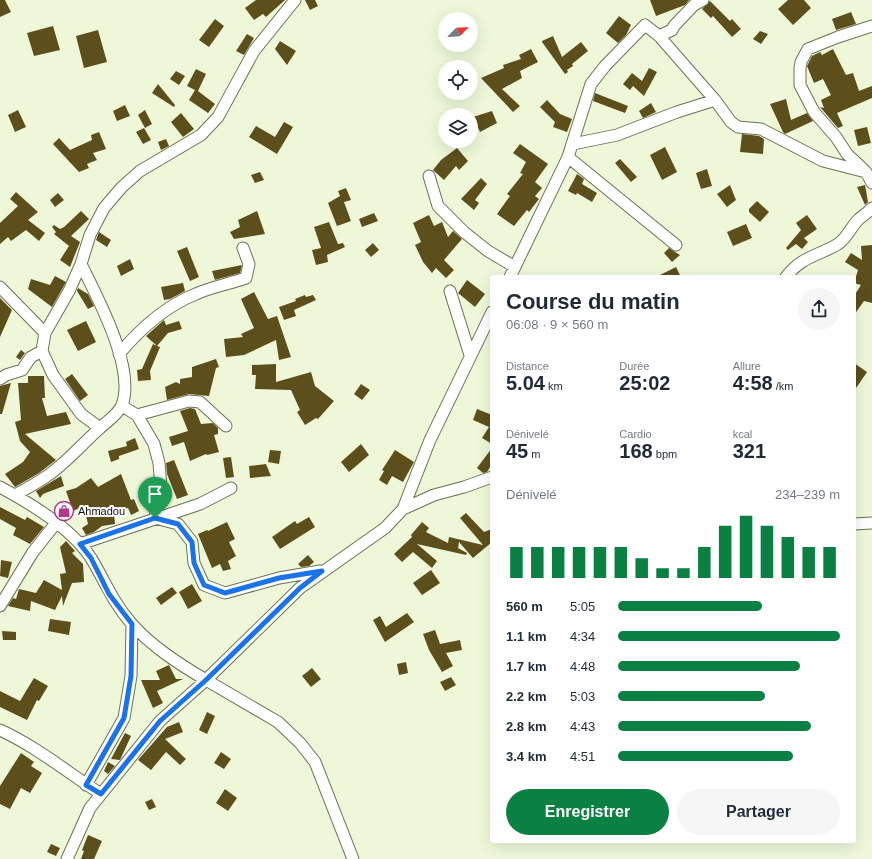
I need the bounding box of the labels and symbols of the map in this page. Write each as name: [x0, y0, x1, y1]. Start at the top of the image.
north arrow: [438, 12, 478, 52]
pin: [138, 477, 172, 518]
shop icon: Ahmadou: [53, 500, 75, 522]
place label: Ahmadou: [78, 505, 125, 517]

